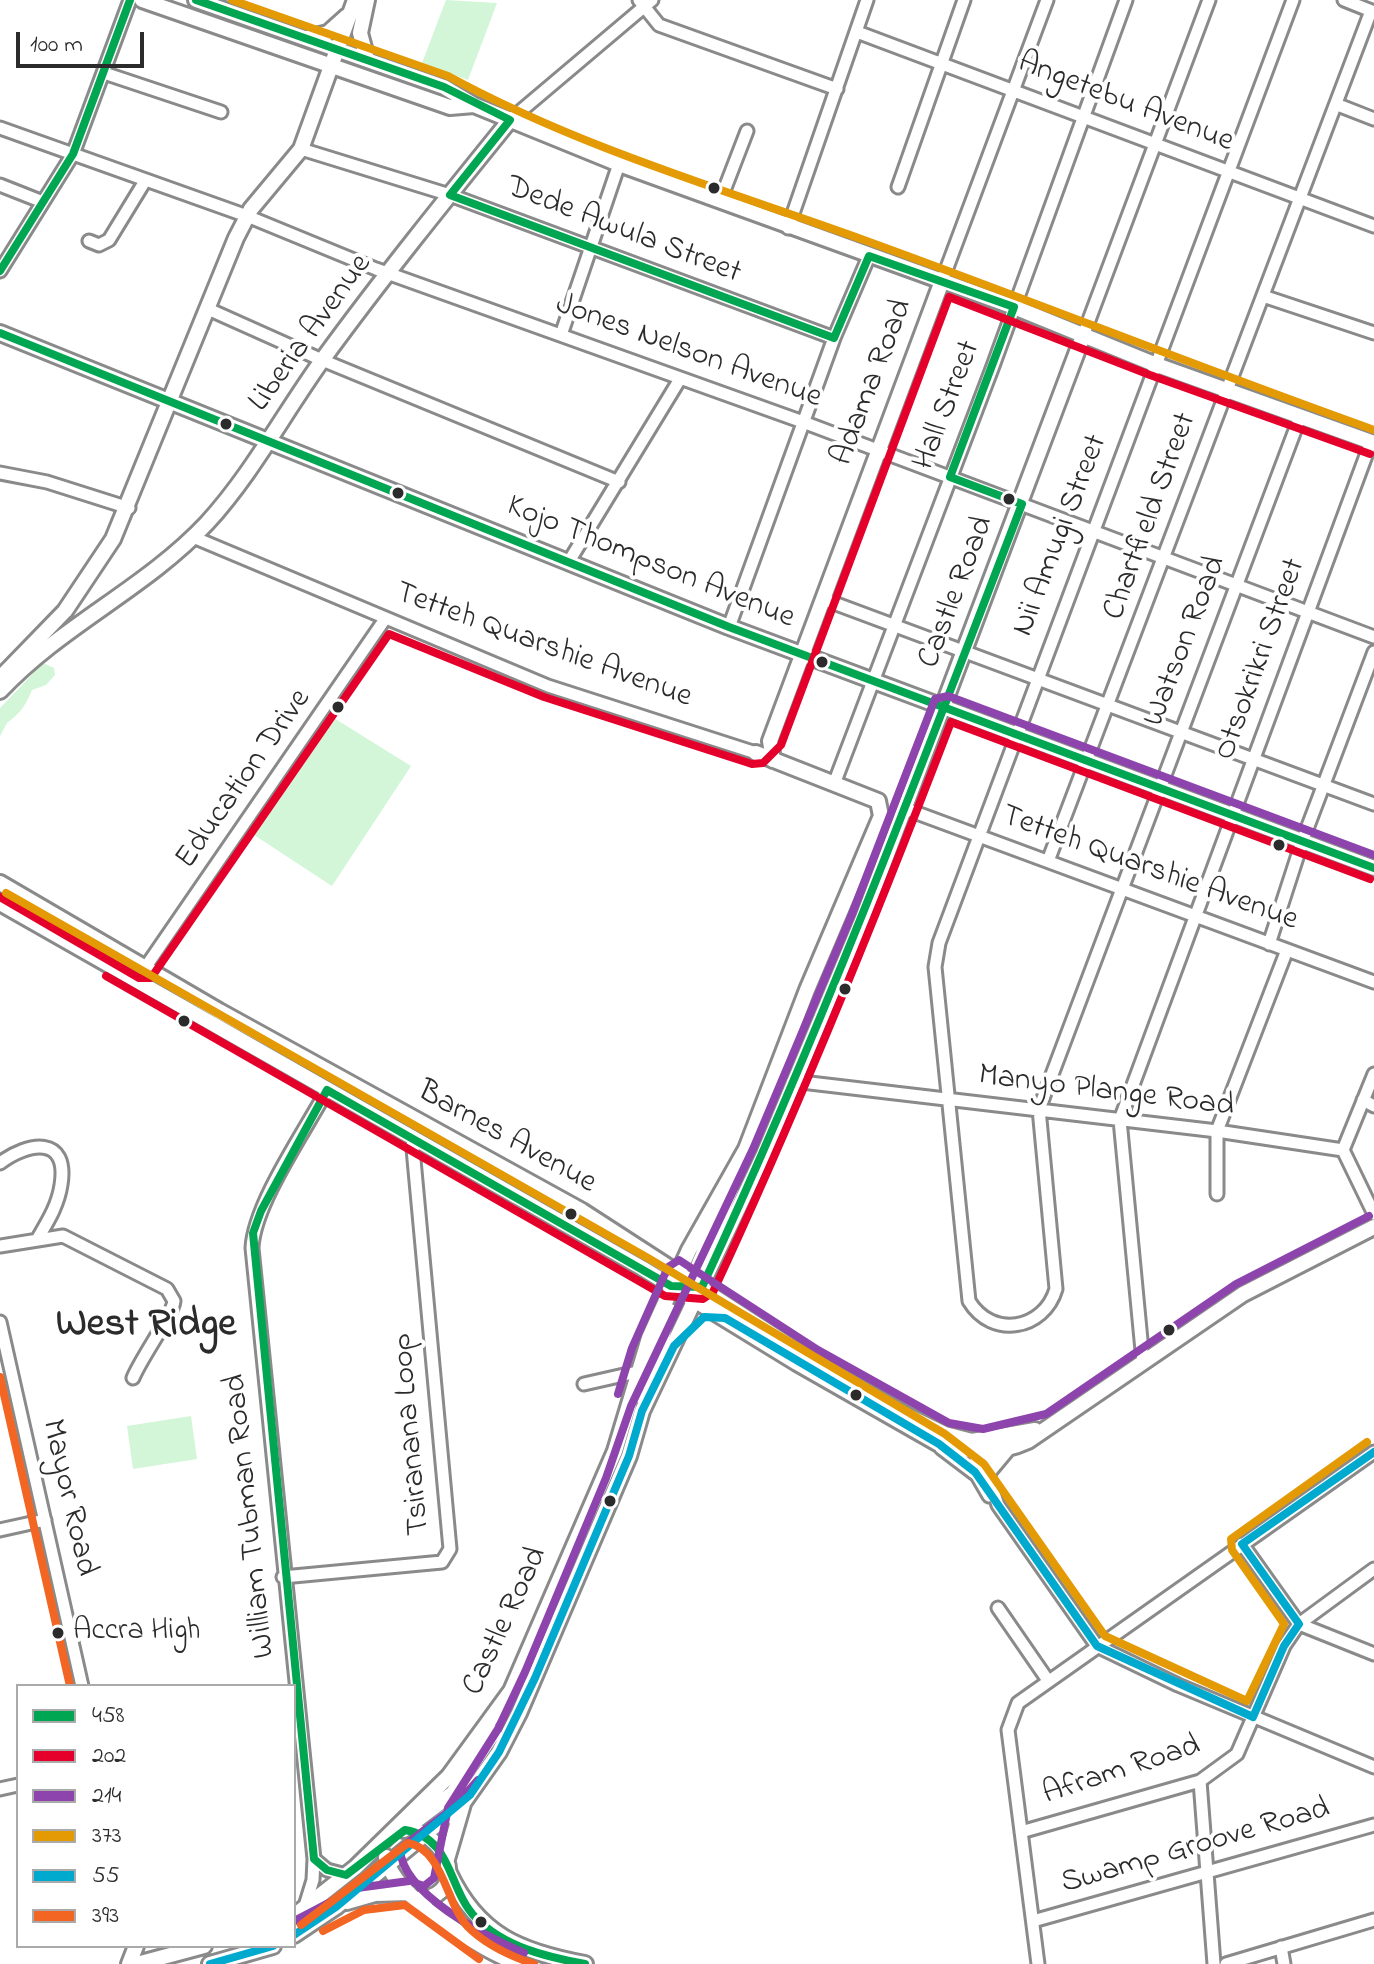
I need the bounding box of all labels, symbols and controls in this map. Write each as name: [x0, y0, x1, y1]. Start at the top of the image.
scale bar: [20, 16, 148, 66]
text: 100 m: [30, 28, 83, 63]
street label: Angetebu Avenue: [1012, 45, 1238, 163]
street label: Dede Awula Street: [500, 170, 746, 294]
unlabelled marker: [706, 180, 722, 196]
street label: Liberia Avenue: [242, 248, 382, 420]
street label: Jones Nelson Avenue: [550, 287, 826, 419]
street label: Adama Road: [825, 295, 923, 471]
street label: Hall Street: [907, 336, 991, 476]
street label: Chartfield Street: [1097, 408, 1207, 626]
unlabelled marker: [218, 416, 234, 432]
street label: Nii Amugi Street: [1006, 430, 1118, 642]
unlabelled marker: [390, 485, 406, 501]
street label: Kojo Thompson Avenue: [500, 489, 800, 639]
unlabelled marker: [1001, 491, 1017, 507]
street label: Castle Road: [912, 512, 1004, 674]
street label: Watson Road: [1137, 552, 1237, 732]
street label: Otsokrikri Street: [1208, 554, 1316, 766]
street label: Tetteh Quarshie Avenue: [389, 575, 697, 719]
unlabelled marker: [814, 654, 830, 670]
street label: Education Drive: [169, 683, 321, 877]
unlabelled marker: [330, 699, 346, 715]
street label: Tetteh Quarshie Avenue: [995, 798, 1303, 942]
unlabelled marker: [1271, 837, 1287, 853]
unlabelled marker: [837, 981, 853, 997]
unlabelled marker: [176, 1013, 192, 1029]
street label: Manyo Plange Road: [976, 1058, 1236, 1128]
street label: Barnes Avenue: [410, 1074, 602, 1204]
unlabelled marker: [563, 1206, 579, 1222]
district label: West Ridge: [56, 1303, 236, 1351]
unlabelled marker: [1161, 1322, 1177, 1338]
street label: Tsiranana Loop: [385, 1331, 441, 1537]
street label: William Tubman Road: [218, 1372, 286, 1660]
unlabelled marker: [848, 1387, 864, 1403]
street label: Mayor Road: [30, 1416, 104, 1580]
unlabelled marker: [602, 1493, 618, 1509]
street label: Castle Road: [456, 1542, 558, 1702]
place label: Accra High: [73, 1615, 200, 1651]
marker: Accra High: [50, 1625, 66, 1641]
legend: [16, 1684, 296, 1948]
text: 458: [92, 1699, 125, 1734]
street label: Afram Road: [1038, 1729, 1206, 1815]
text: 202: [92, 1739, 126, 1774]
text: 214: [92, 1779, 121, 1814]
street label: Swamp Groove Road: [1057, 1791, 1335, 1905]
text: 373: [92, 1819, 122, 1854]
text: 55: [92, 1859, 119, 1894]
text: 393: [92, 1899, 119, 1934]
unlabelled marker: [473, 1914, 489, 1930]

